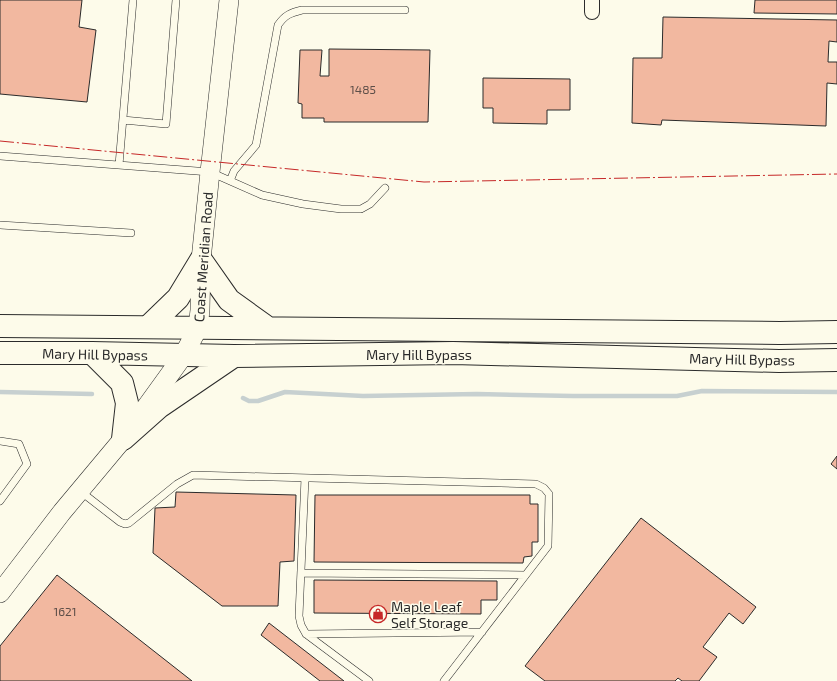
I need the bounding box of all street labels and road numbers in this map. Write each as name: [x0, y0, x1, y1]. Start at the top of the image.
street label: Coast Meridian Road: [190, 191, 216, 323]
street label: Mary Hill Bypass: [42, 345, 148, 363]
street label: Mary Hill Bypass: [366, 346, 472, 363]
street label: Mary Hill Bypass: [689, 350, 795, 368]

